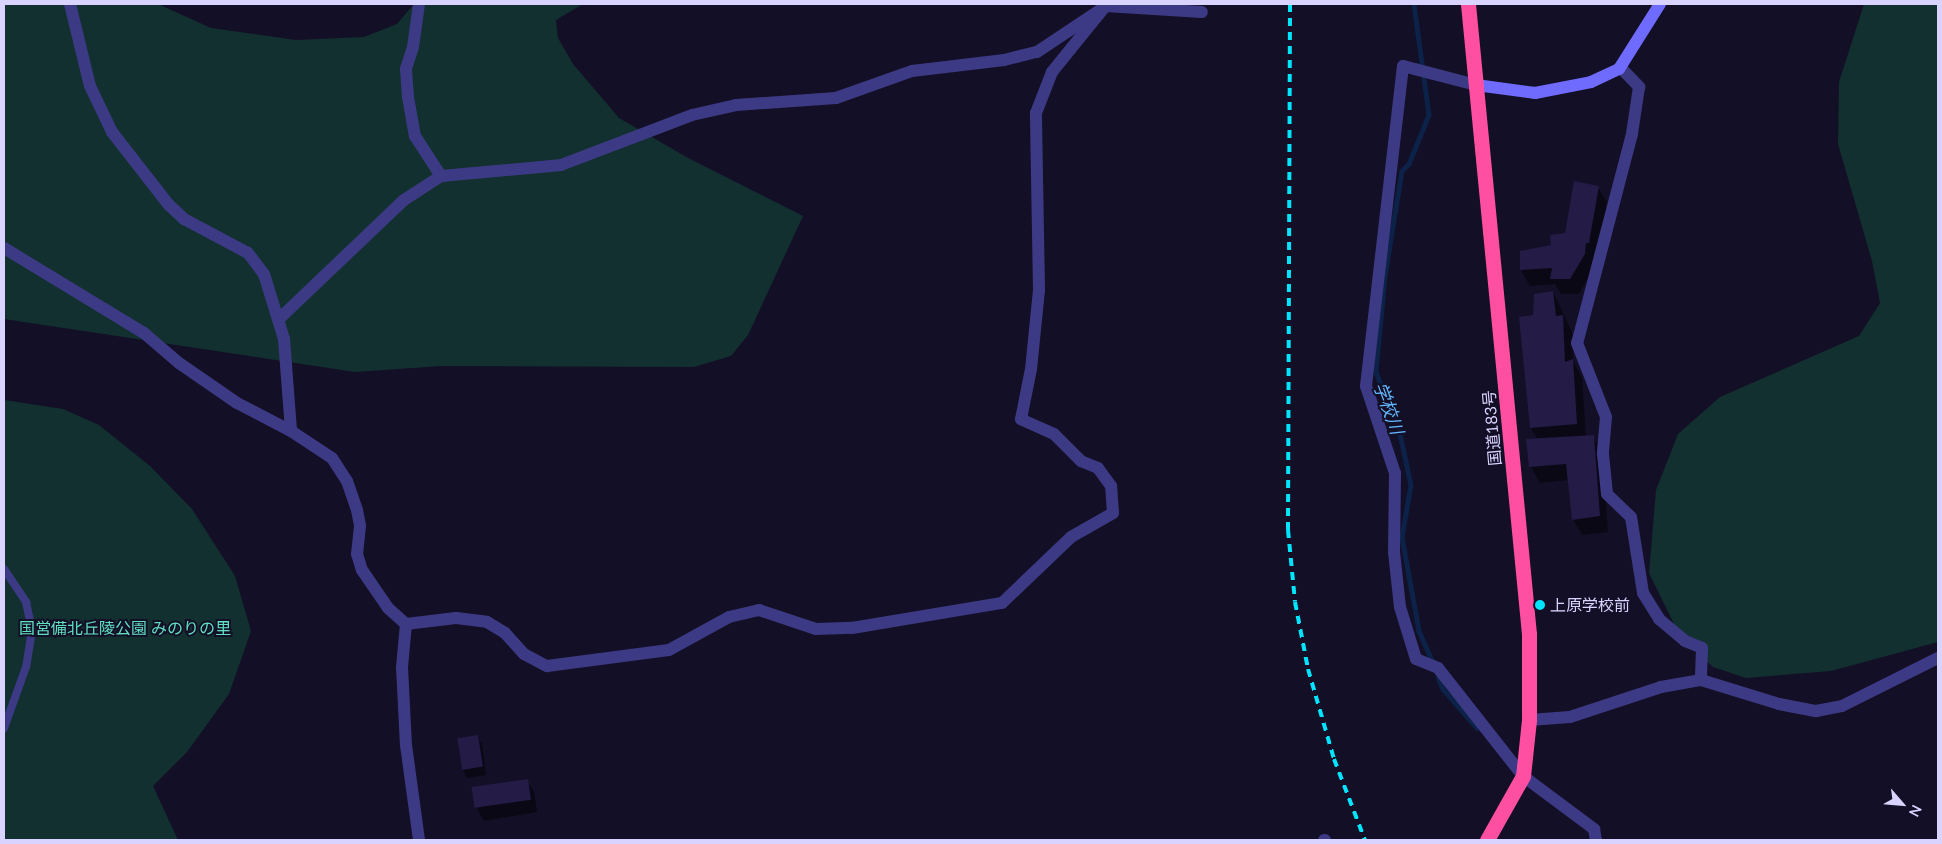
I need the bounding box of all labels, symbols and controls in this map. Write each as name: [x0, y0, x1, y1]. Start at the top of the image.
water label: 学校川: [1370, 379, 1408, 437]
street label: 国道183号: [1479, 389, 1505, 467]
place label: 上原学校前: [1550, 595, 1630, 615]
marker: 上原学校前: [1534, 599, 1546, 611]
park label: 国営備北丘陵公園 みのりの里: [19, 618, 231, 638]
north arrow: [1877, 779, 1927, 829]
text: N: [1906, 802, 1926, 820]

